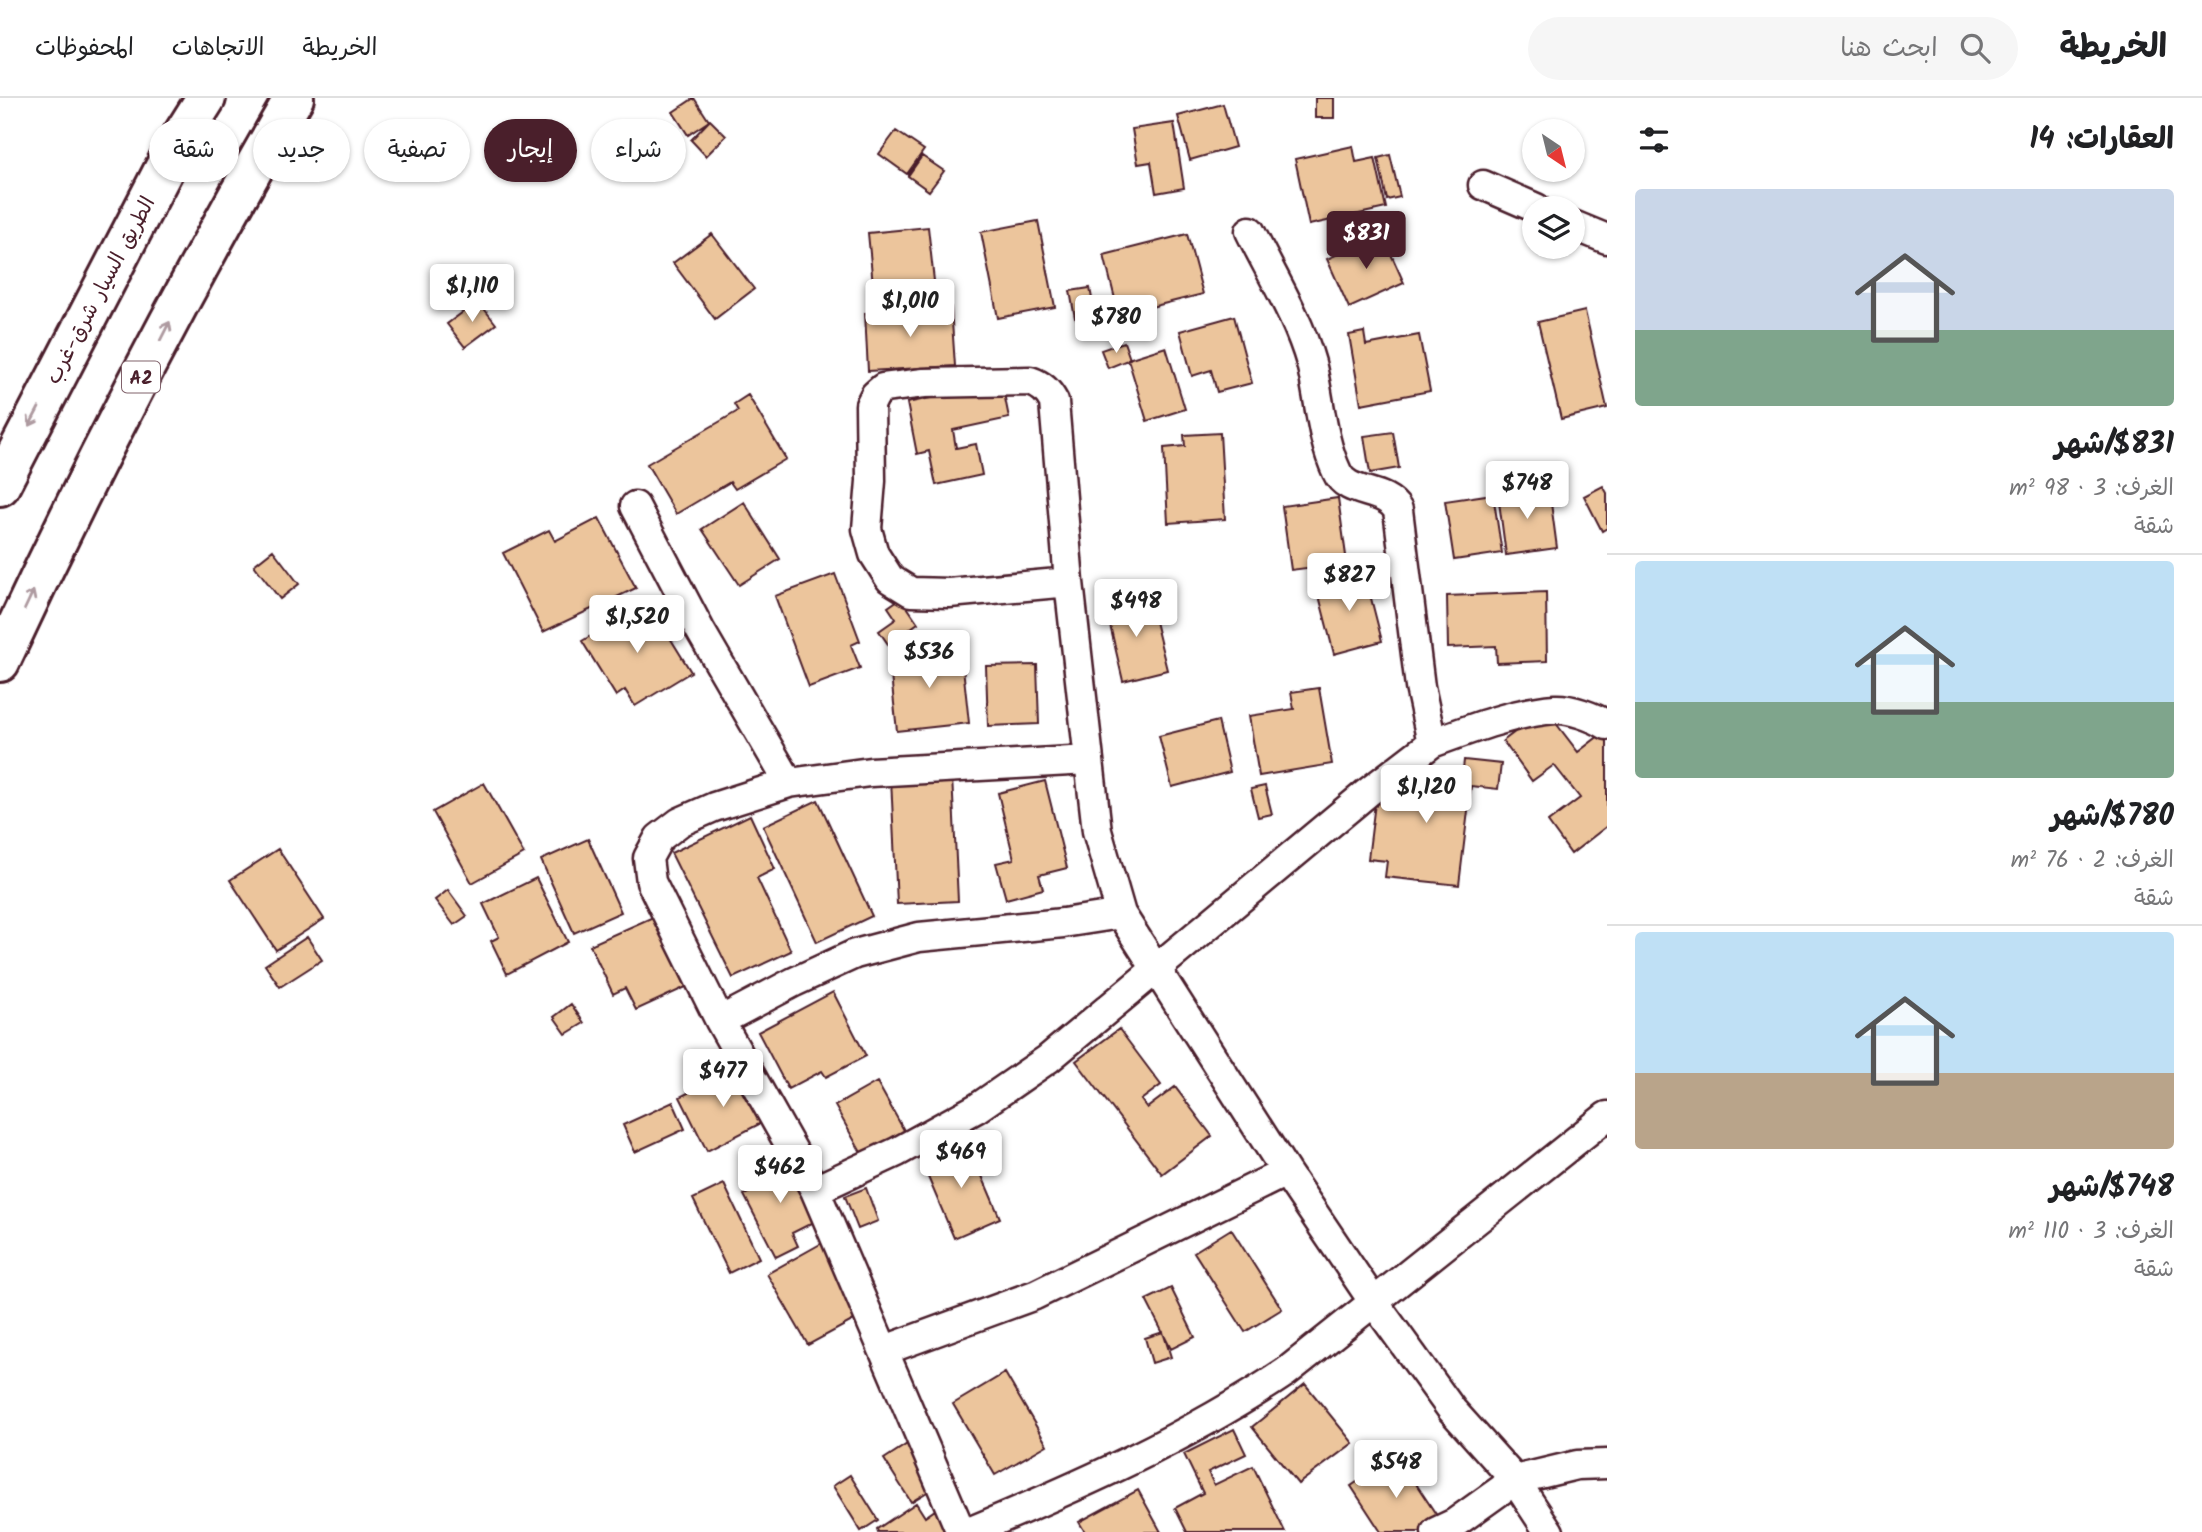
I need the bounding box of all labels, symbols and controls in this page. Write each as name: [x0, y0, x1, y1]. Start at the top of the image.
search box: [1528, 17, 2018, 80]
text: الخريطة: [2060, 22, 2167, 75]
text: ابحث هنا: [1840, 28, 1938, 70]
text: المحفوظات: [35, 29, 134, 68]
text: الاتجاهات: [172, 29, 265, 68]
text: الخريطة: [303, 29, 377, 68]
icon: search: [1956, 29, 1994, 67]
text: العقارات: 14: [2029, 116, 2174, 164]
chip: شقة: [149, 119, 239, 182]
chip: جديد: [253, 119, 350, 182]
chip: تصفية: [364, 119, 470, 182]
chip: إيجار: [484, 119, 577, 182]
chip: شراء: [591, 119, 686, 182]
north arrow: [1522, 119, 1586, 182]
map controls: [1522, 119, 1585, 259]
icon: filters: [1635, 121, 1673, 159]
street label: الطريق السيار شرق-غرب: [38, 191, 165, 391]
button: layers: [1522, 196, 1585, 259]
pin: $831: [1325, 212, 1407, 271]
text: $831: [1343, 216, 1389, 252]
icon: home: [1842, 235, 1968, 361]
pin: $1,110: [415, 264, 529, 324]
text: $1,110: [446, 269, 498, 305]
pin: $1,010: [853, 280, 967, 339]
text: $1,010: [881, 284, 939, 320]
pin: $780: [1075, 296, 1157, 355]
text: $780: [1091, 300, 1141, 336]
one-way arrow: [158, 321, 172, 342]
road number: A2: [122, 362, 160, 392]
one-way arrow: [27, 406, 41, 427]
text: $831/شهر: [2055, 421, 2174, 469]
pin: $748: [1486, 462, 1568, 521]
text: $748: [1502, 466, 1552, 502]
text: الغرف: 3 · 98 m²: [2009, 471, 2174, 507]
text: شقة: [2134, 509, 2174, 545]
pin: $827: [1308, 554, 1390, 613]
text: $827: [1323, 558, 1375, 594]
pin: $498: [1095, 580, 1177, 639]
text: $498: [1110, 584, 1162, 620]
one-way arrow: [23, 590, 36, 611]
pin: $1,520: [580, 596, 694, 655]
text: $1,520: [605, 600, 669, 636]
icon: home: [1842, 607, 1968, 733]
pin: $536: [888, 630, 970, 690]
text: $536: [904, 635, 954, 671]
pin: $1,120: [1369, 766, 1483, 825]
text: $1,120: [1397, 770, 1455, 806]
text: $780/شهر: [2051, 793, 2174, 841]
text: الغرف: 2 · 76 m²: [2011, 843, 2174, 879]
text: شقة: [2134, 881, 2174, 917]
icon: home: [1842, 978, 1968, 1104]
pin: $477: [682, 1049, 764, 1109]
text: $477: [699, 1054, 747, 1090]
pin: $469: [920, 1130, 1002, 1190]
text: $469: [936, 1135, 986, 1171]
pin: $462: [739, 1146, 821, 1205]
text: $462: [754, 1150, 806, 1186]
text: $748/شهر: [2050, 1164, 2174, 1212]
text: الغرف: 3 · 110 m²: [2008, 1214, 2174, 1250]
text: شقة: [2134, 1252, 2174, 1288]
pin: $548: [1355, 1440, 1437, 1500]
text: $548: [1370, 1445, 1422, 1481]

